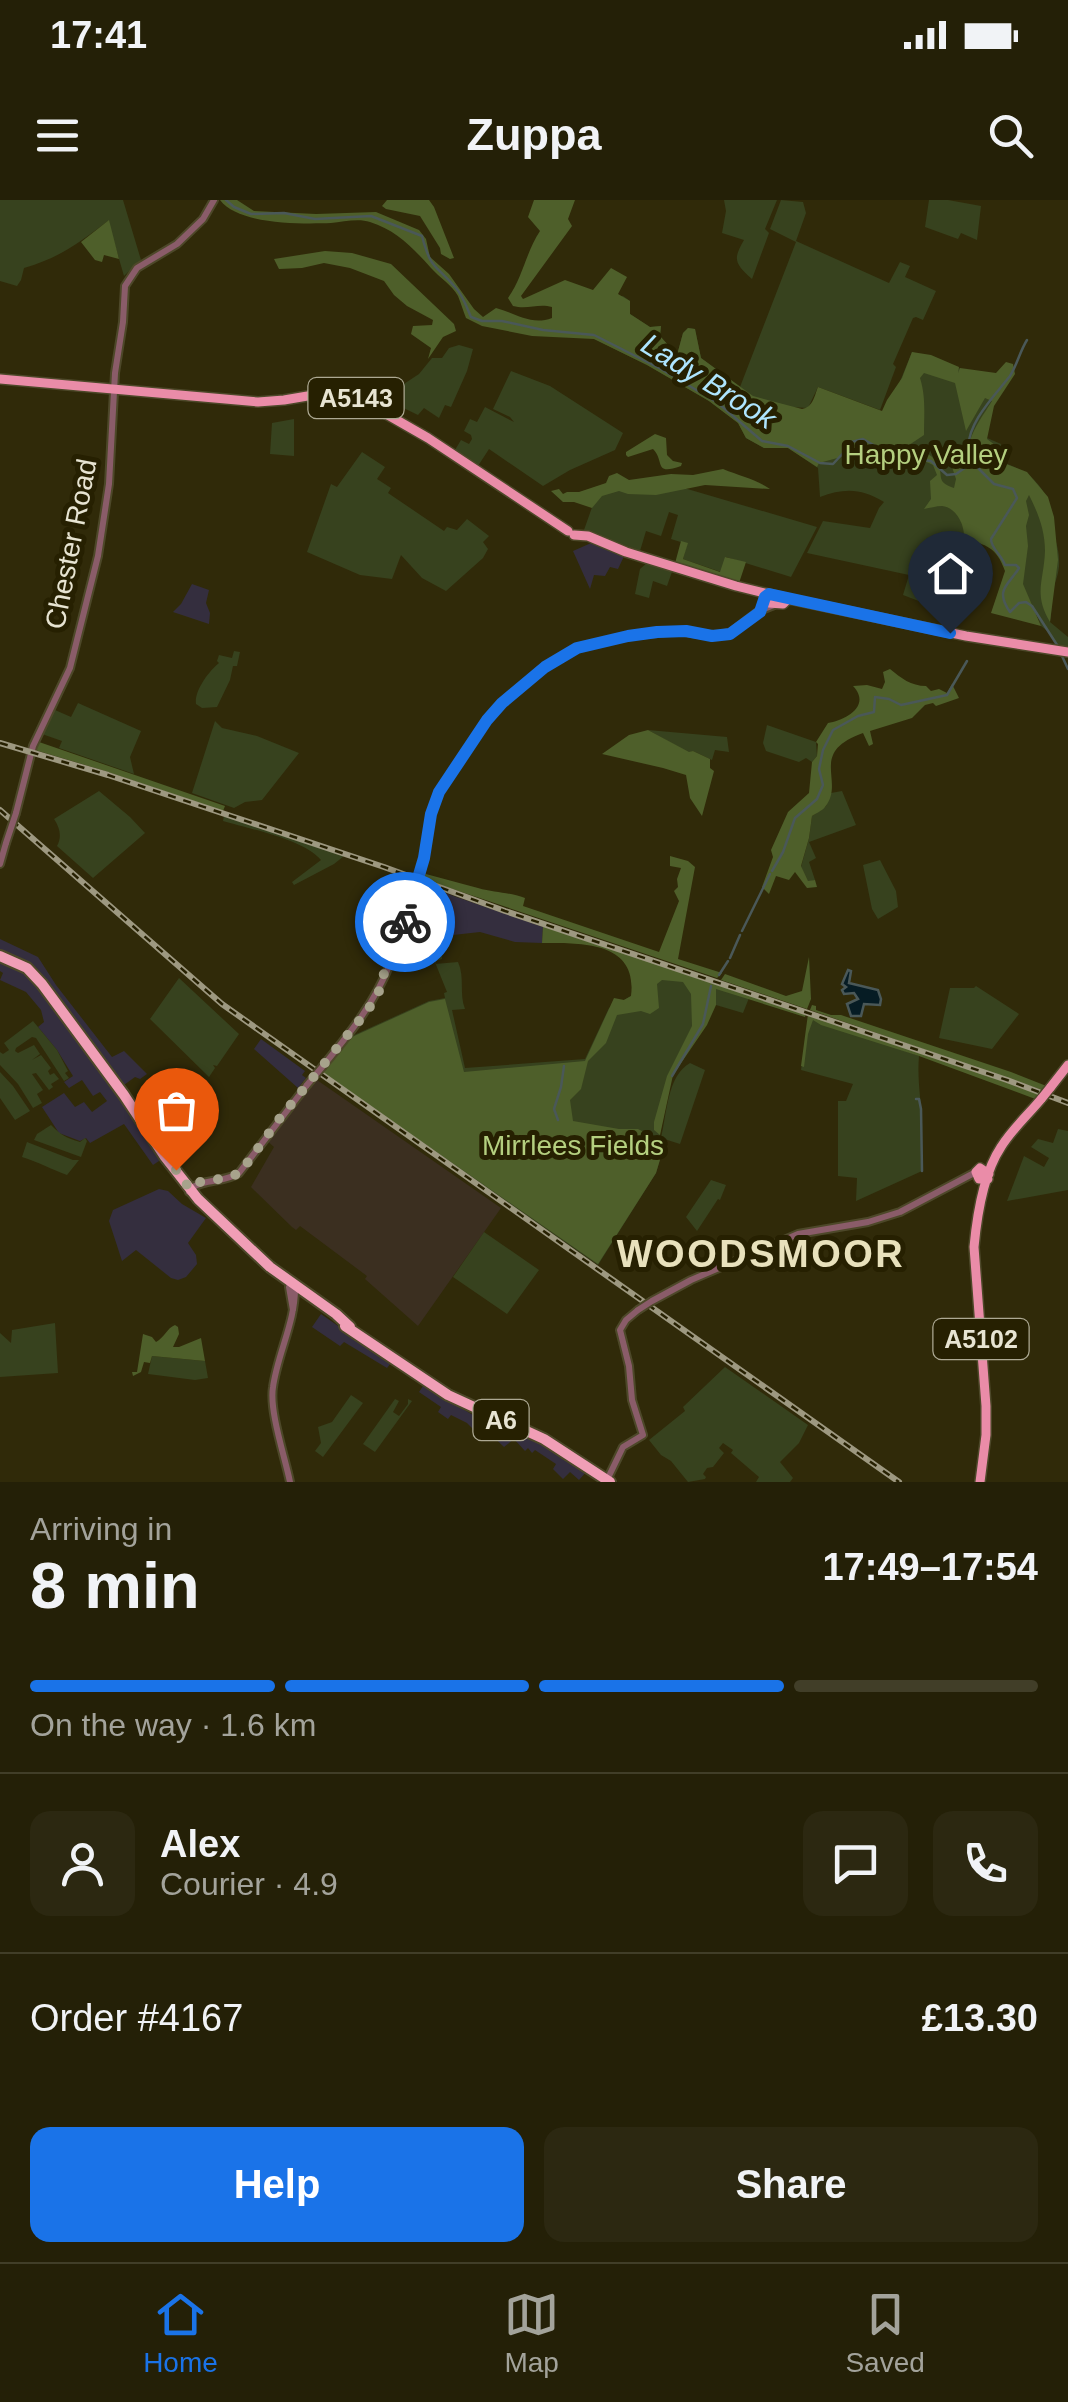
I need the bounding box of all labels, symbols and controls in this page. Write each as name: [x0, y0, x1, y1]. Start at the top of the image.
text: 17:41: [50, 14, 147, 56]
icon: menu: [30, 108, 85, 163]
icon: search: [983, 108, 1038, 163]
text: Zuppa: [467, 109, 601, 160]
water label: Lady Brook: [636, 327, 784, 436]
road number: A5143: [308, 378, 404, 418]
park label: Happy Valley: [845, 439, 1007, 470]
street label: Chester Road: [39, 456, 103, 632]
pin: [908, 531, 993, 634]
icon: home: [923, 546, 978, 601]
courier: [355, 872, 455, 972]
icon: bike: [378, 895, 433, 950]
pin: [134, 1068, 219, 1171]
icon: bag: [149, 1083, 204, 1138]
park label: Mirrlees Fields: [482, 1130, 664, 1161]
district label: WOODSMOOR: [617, 1233, 905, 1275]
road number: A5102: [934, 1319, 1028, 1359]
road number: A6: [474, 1400, 528, 1440]
text: Arriving in: [30, 1511, 172, 1547]
text: 17:49–17:54: [822, 1546, 1038, 1588]
text: 8 min: [30, 1549, 200, 1622]
text: On the way · 1.6 km: [30, 1707, 316, 1743]
button: person: [30, 1811, 135, 1916]
button: chat: [803, 1811, 908, 1916]
button: phone: [933, 1811, 1038, 1916]
text: Alex: [160, 1823, 240, 1865]
text: Courier · 4.9: [160, 1866, 338, 1902]
text: Order #4167: [30, 1997, 243, 2039]
text: £13.30: [922, 1997, 1038, 2039]
button: Help: [30, 2127, 524, 2242]
button: Share: [544, 2127, 1038, 2242]
tab: Home: [143, 2287, 218, 2379]
tab: Map: [504, 2287, 559, 2379]
tab: Saved: [845, 2287, 925, 2379]

